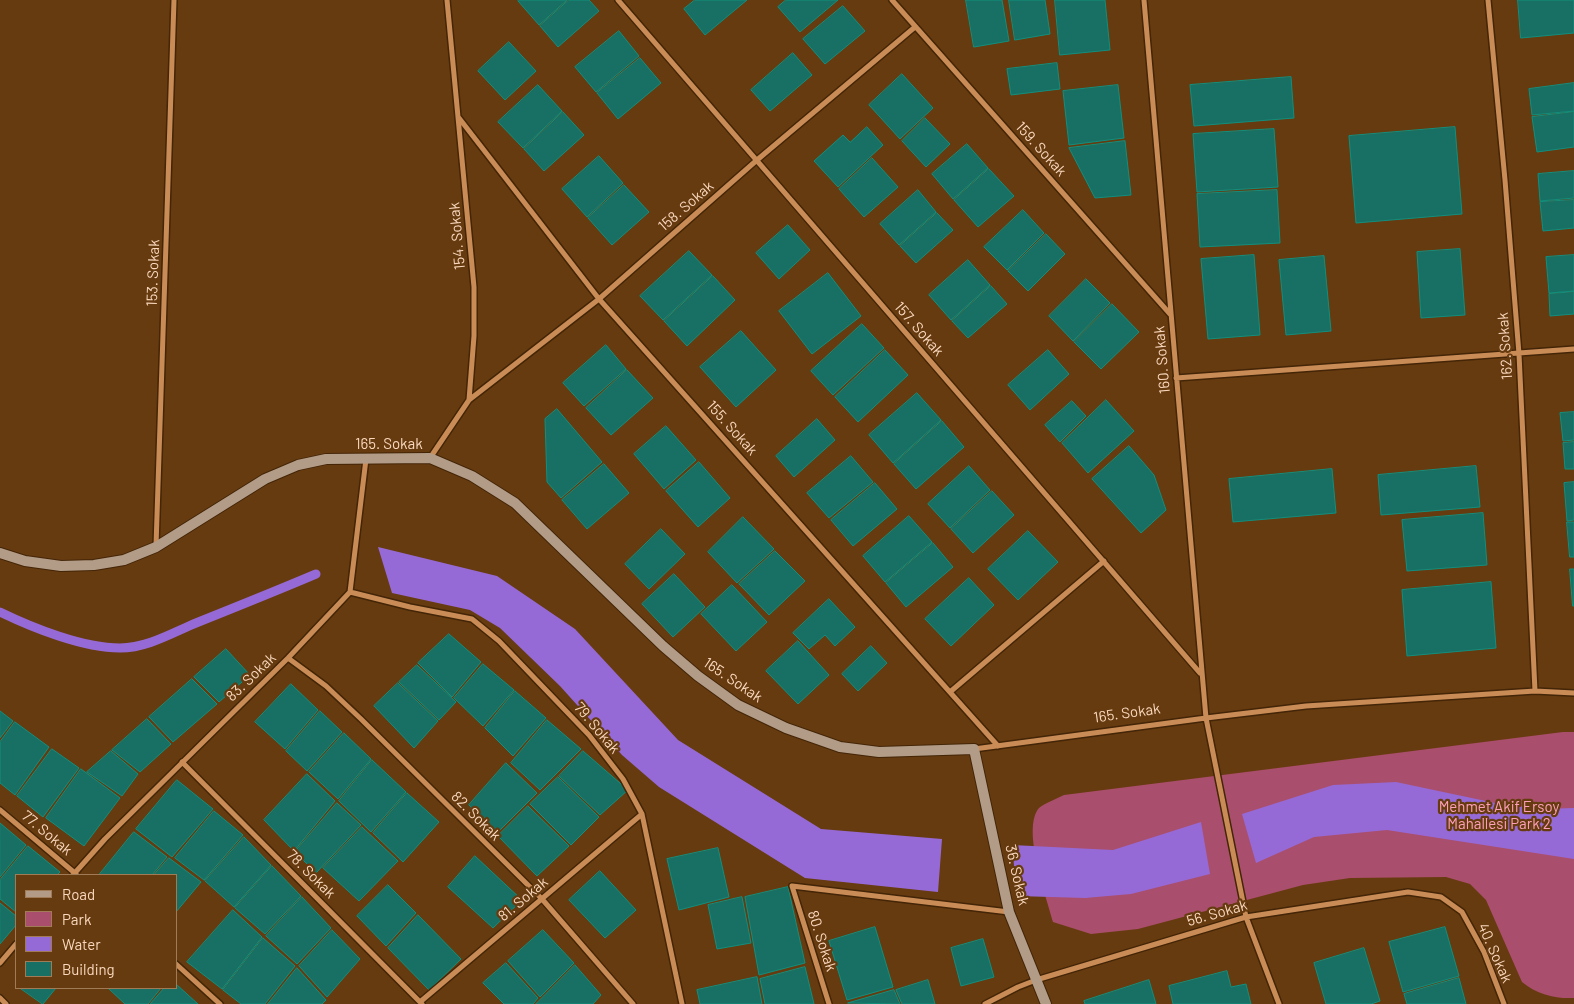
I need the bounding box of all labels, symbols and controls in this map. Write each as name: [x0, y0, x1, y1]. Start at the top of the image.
street label: 159. Sokak: [1012, 118, 1070, 180]
street label: 158. Sokak: [655, 177, 717, 235]
street label: 154. Sokak: [445, 201, 469, 271]
street label: 153. Sokak: [143, 239, 163, 307]
street label: 157. Sokak: [891, 298, 947, 360]
street label: 162. Sokak: [1494, 312, 1516, 380]
street label: 160. Sokak: [1150, 325, 1174, 395]
street label: 155. Sokak: [703, 397, 761, 459]
street label: 165. Sokak: [355, 435, 423, 453]
street label: 83. Sokak: [222, 649, 280, 705]
street label: 165. Sokak: [700, 654, 766, 706]
street label: 79. Sokak: [570, 699, 624, 757]
street label: 165. Sokak: [1092, 699, 1162, 727]
street label: 82. Sokak: [448, 788, 504, 844]
park label: Mehmet Akif Ersoy Mahallesi Park 2: [1439, 798, 1559, 833]
street label: 77. Sokak: [18, 807, 76, 859]
street label: 36. Sokak: [1001, 843, 1033, 907]
street label: 78. Sokak: [283, 846, 339, 902]
street label: 81. Sokak: [494, 873, 552, 925]
legend: [15, 874, 178, 989]
text: Road: [62, 885, 95, 903]
street label: 56. Sokak: [1185, 896, 1249, 930]
street label: 80. Sokak: [804, 908, 840, 974]
text: Park: [62, 910, 91, 928]
street label: 40. Sokak: [1474, 920, 1516, 986]
text: Water: [62, 935, 101, 953]
text: Building: [62, 960, 115, 978]

